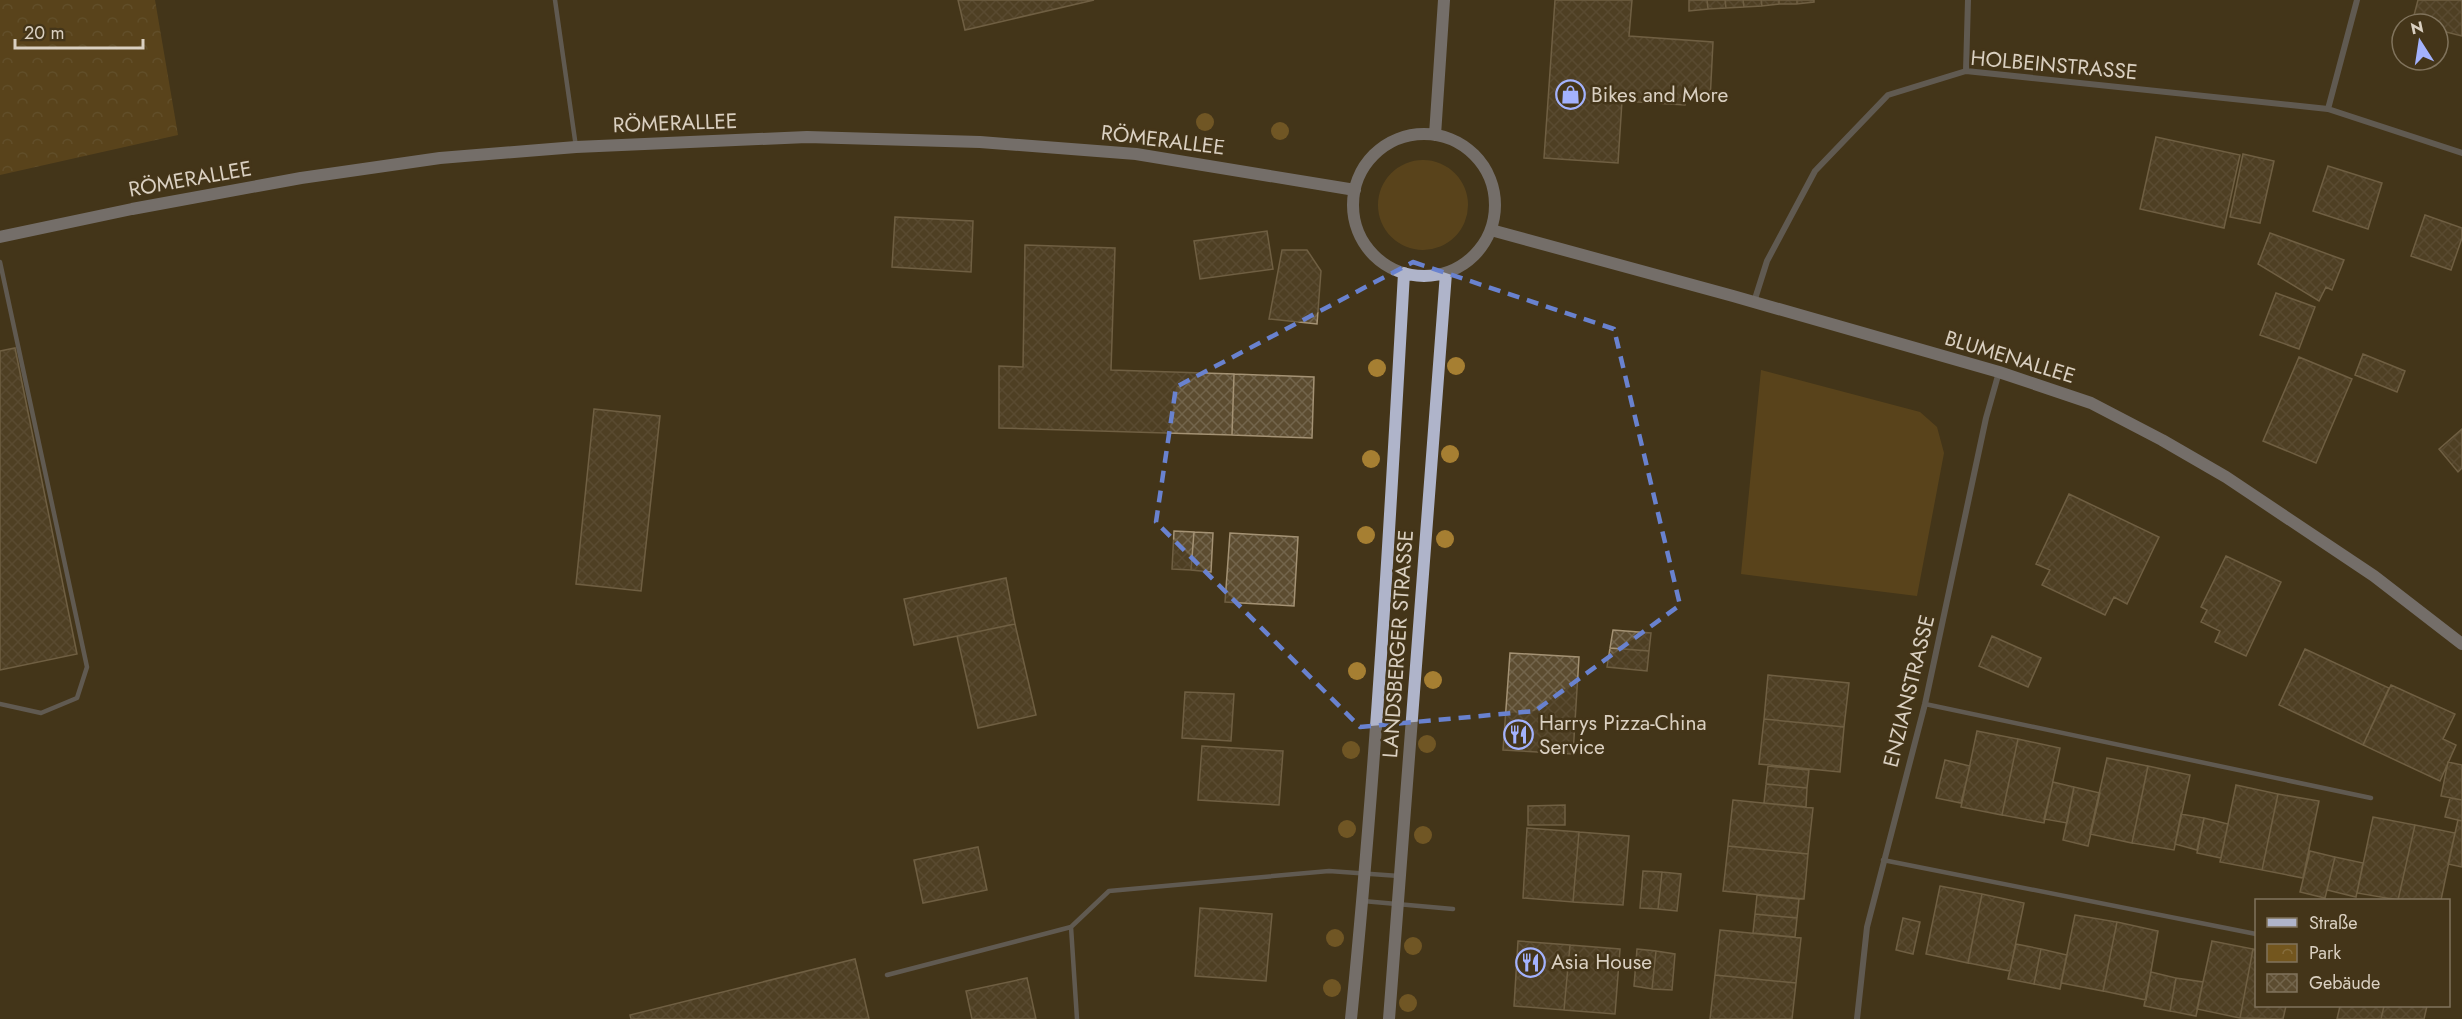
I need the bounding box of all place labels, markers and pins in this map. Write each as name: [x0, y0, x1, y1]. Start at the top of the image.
shop icon: Bikes and More: [1554, 79, 1586, 111]
place label: Bikes and More: [1591, 80, 1728, 110]
place label: Harrys Pizza-China Service: [1539, 708, 1707, 762]
restaurant icon: Harrys Pizza-China Service: [1502, 719, 1534, 751]
restaurant icon: Asia House: [1514, 946, 1546, 978]
place label: Asia House: [1551, 947, 1652, 977]

